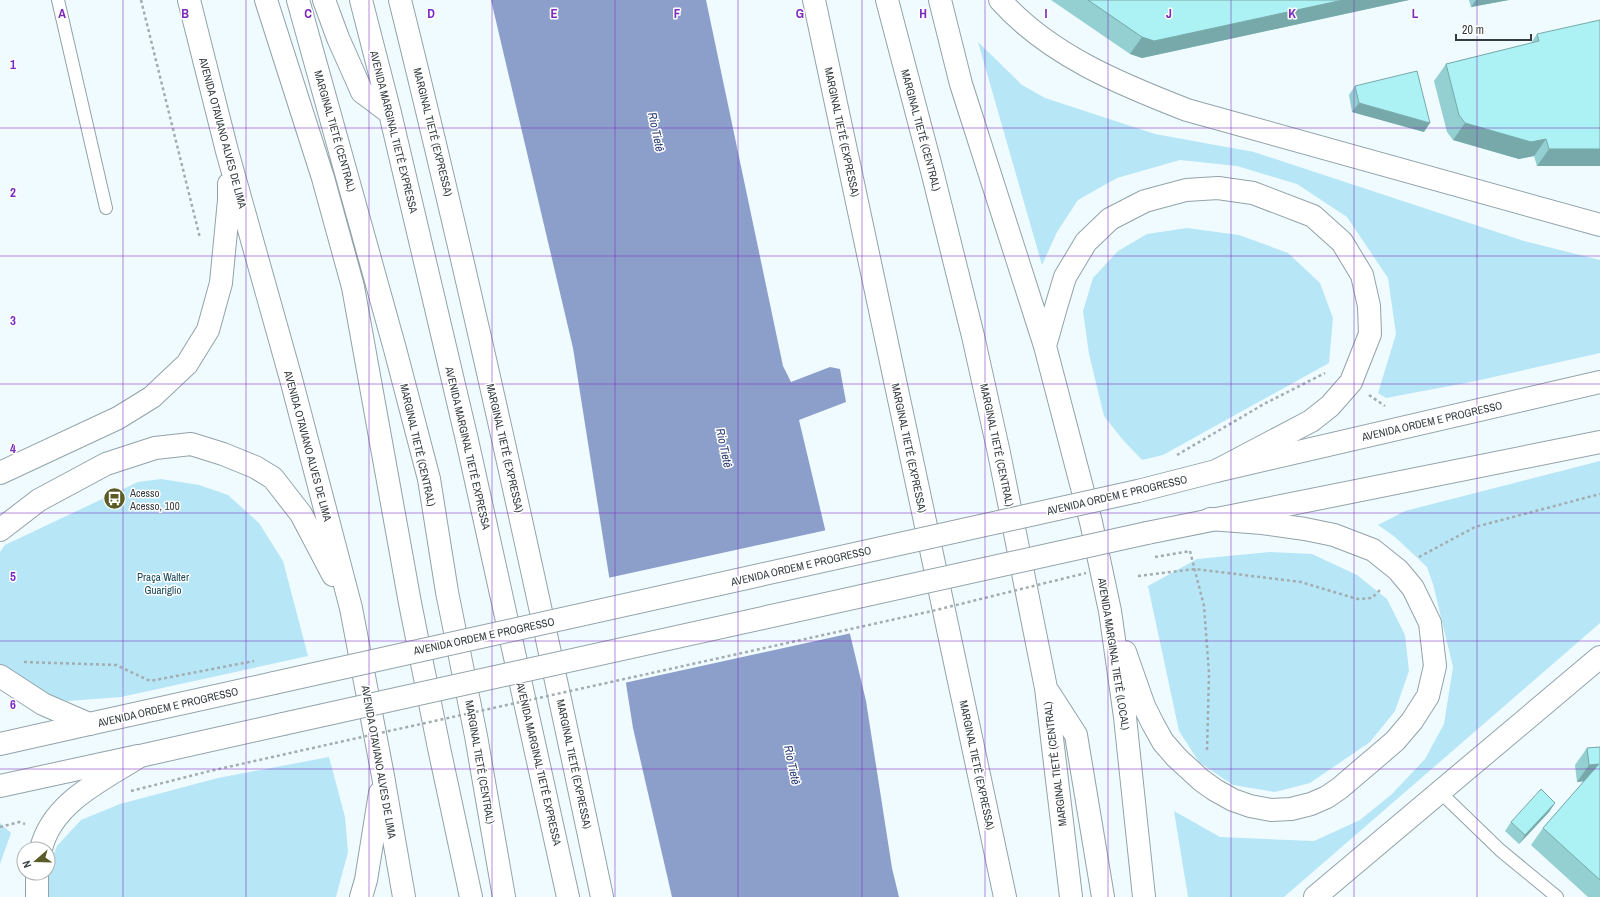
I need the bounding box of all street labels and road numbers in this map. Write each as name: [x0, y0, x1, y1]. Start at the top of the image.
street label: AVENIDA MARGINAL TIETÊ EXPRESSA: [367, 48, 421, 216]
street label: AVENIDA OTAVIANO ALVES DE LIMA: [196, 55, 250, 211]
street label: MARGINAL TIETÊ (EXPRESSA): [410, 66, 456, 198]
street label: MARGINAL TIETÊ (EXPRESSA): [821, 66, 863, 198]
street label: MARGINAL TIETÊ (CENTRAL): [898, 68, 944, 192]
street label: MARGINAL TIETÊ (CENTRAL): [311, 69, 359, 193]
street label: AVENIDA MARGINAL TIETÊ EXPRESSA: [442, 364, 494, 532]
street label: AVENIDA OTAVIANO ALVES DE LIMA: [281, 368, 335, 524]
street label: MARGINAL TIETÊ (CENTRAL): [397, 382, 439, 508]
street label: MARGINAL TIETÊ (EXPRESSA): [483, 382, 527, 514]
street label: MARGINAL TIETÊ (EXPRESSA): [888, 382, 930, 514]
street label: MARGINAL TIETÊ (CENTRAL): [977, 382, 1017, 508]
street label: AVENIDA ORDEM E PROGRESSO: [1359, 398, 1504, 444]
street label: AVENIDA ORDEM E PROGRESSO: [1044, 472, 1189, 518]
street label: AVENIDA ORDEM E PROGRESSO: [728, 543, 873, 589]
street label: AVENIDA MARGINAL TIETÊ (LOCAL): [1095, 576, 1133, 731]
street label: AVENIDA ORDEM E PROGRESSO: [411, 614, 556, 658]
street label: AVENIDA MARGINAL TIETÊ EXPRESSA: [513, 680, 565, 848]
street label: AVENIDA OTAVIANO ALVES DE LIMA: [358, 683, 400, 841]
street label: AVENIDA ORDEM E PROGRESSO: [95, 684, 240, 730]
street label: MARGINAL TIETÊ (EXPRESSA): [553, 698, 595, 830]
street label: MARGINAL TIETÊ (CENTRAL): [462, 699, 498, 825]
street label: MARGINAL TIETÊ (EXPRESSA): [956, 699, 998, 831]
street label: MARGINAL TIETÊ (CENTRAL): [1040, 701, 1070, 827]

